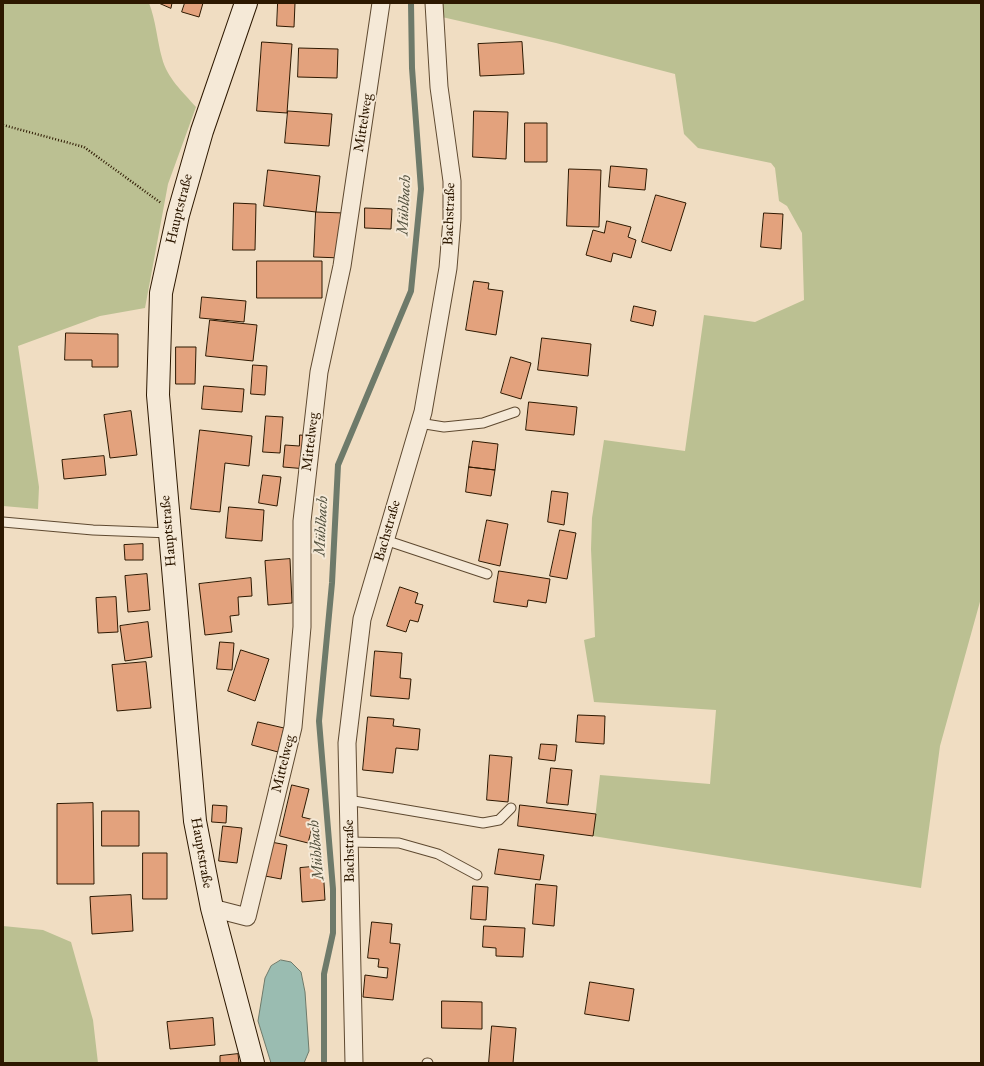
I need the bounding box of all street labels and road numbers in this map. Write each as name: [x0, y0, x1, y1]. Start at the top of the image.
street label: Mittelweg: [351, 93, 377, 153]
street label: Hauptstraße: [163, 172, 197, 246]
street label: Bachstraße: [441, 182, 459, 246]
street label: Mittelweg: [299, 412, 323, 472]
street label: Hauptstraße: [158, 495, 180, 567]
street label: Bachstraße: [371, 498, 405, 564]
street label: Mittelweg: [269, 733, 299, 795]
street label: Hauptstraße: [186, 816, 216, 890]
street label: Bachstraße: [341, 819, 359, 883]

